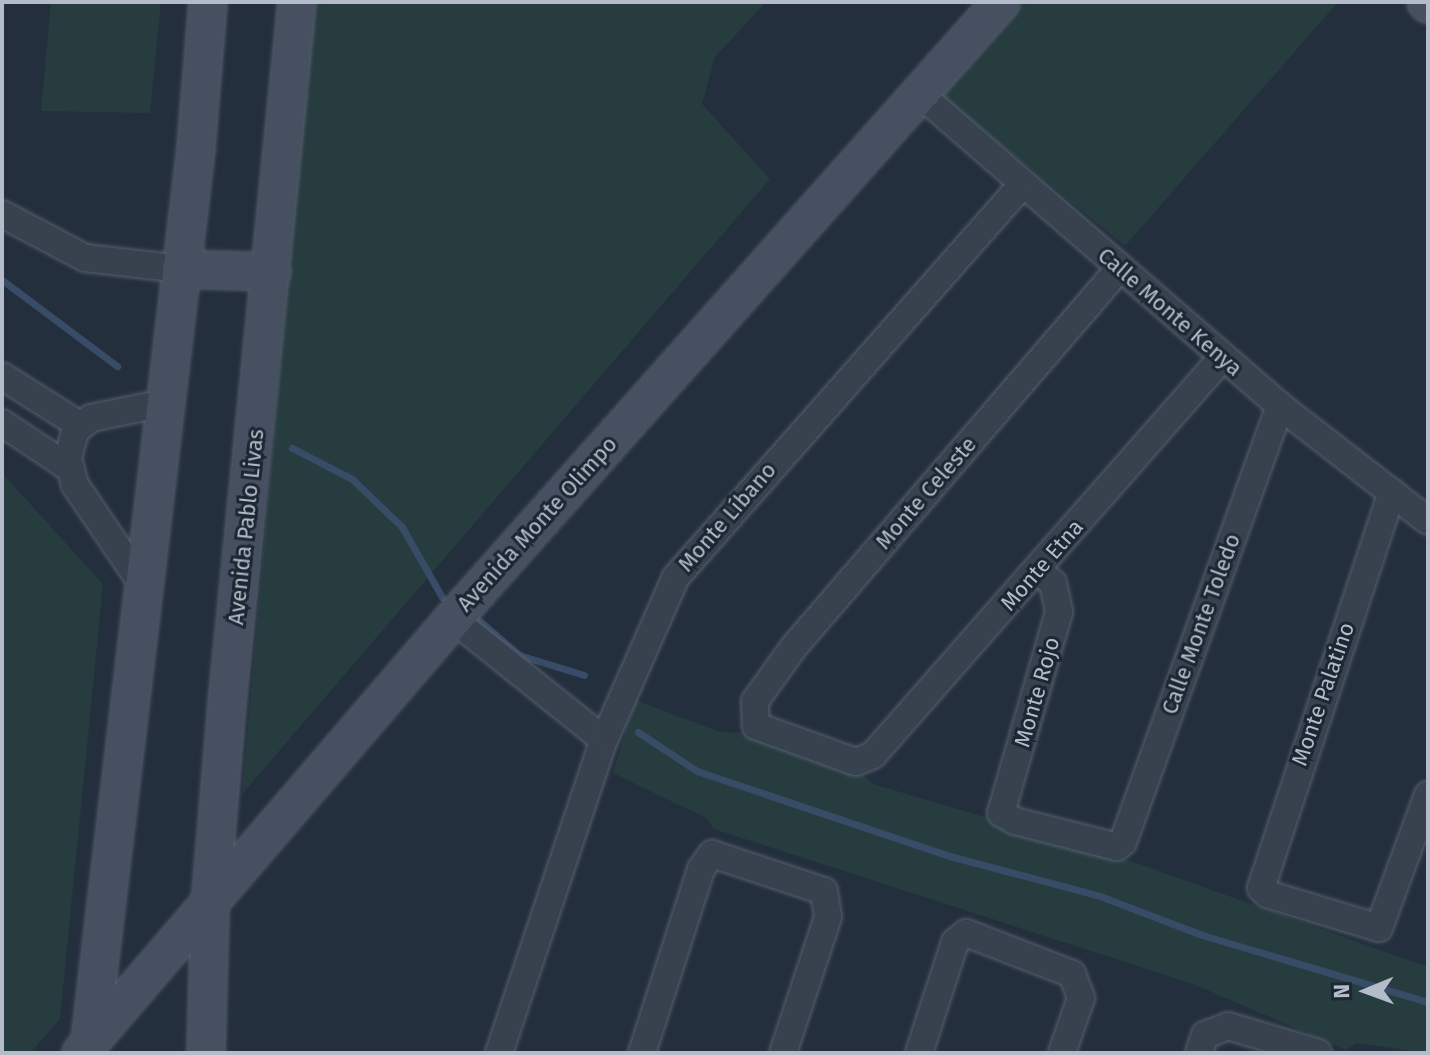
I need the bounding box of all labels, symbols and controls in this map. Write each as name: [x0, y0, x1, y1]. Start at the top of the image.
street label: Calle Monte Kenya: [1092, 242, 1248, 382]
street label: Avenida Pablo Livas: [223, 428, 269, 626]
street label: Avenida Monte Olimpo: [451, 431, 623, 617]
street label: Monte Celeste: [870, 431, 982, 555]
street label: Monte Líbano: [672, 457, 782, 577]
street label: Monte Etna: [995, 514, 1089, 616]
street label: Calle Monte Toledo: [1156, 530, 1246, 718]
street label: Monte Palatino: [1286, 619, 1360, 769]
street label: Monte Rojo: [1009, 634, 1065, 750]
north arrow: [1326, 951, 1406, 1031]
text: N: [1328, 984, 1355, 999]

